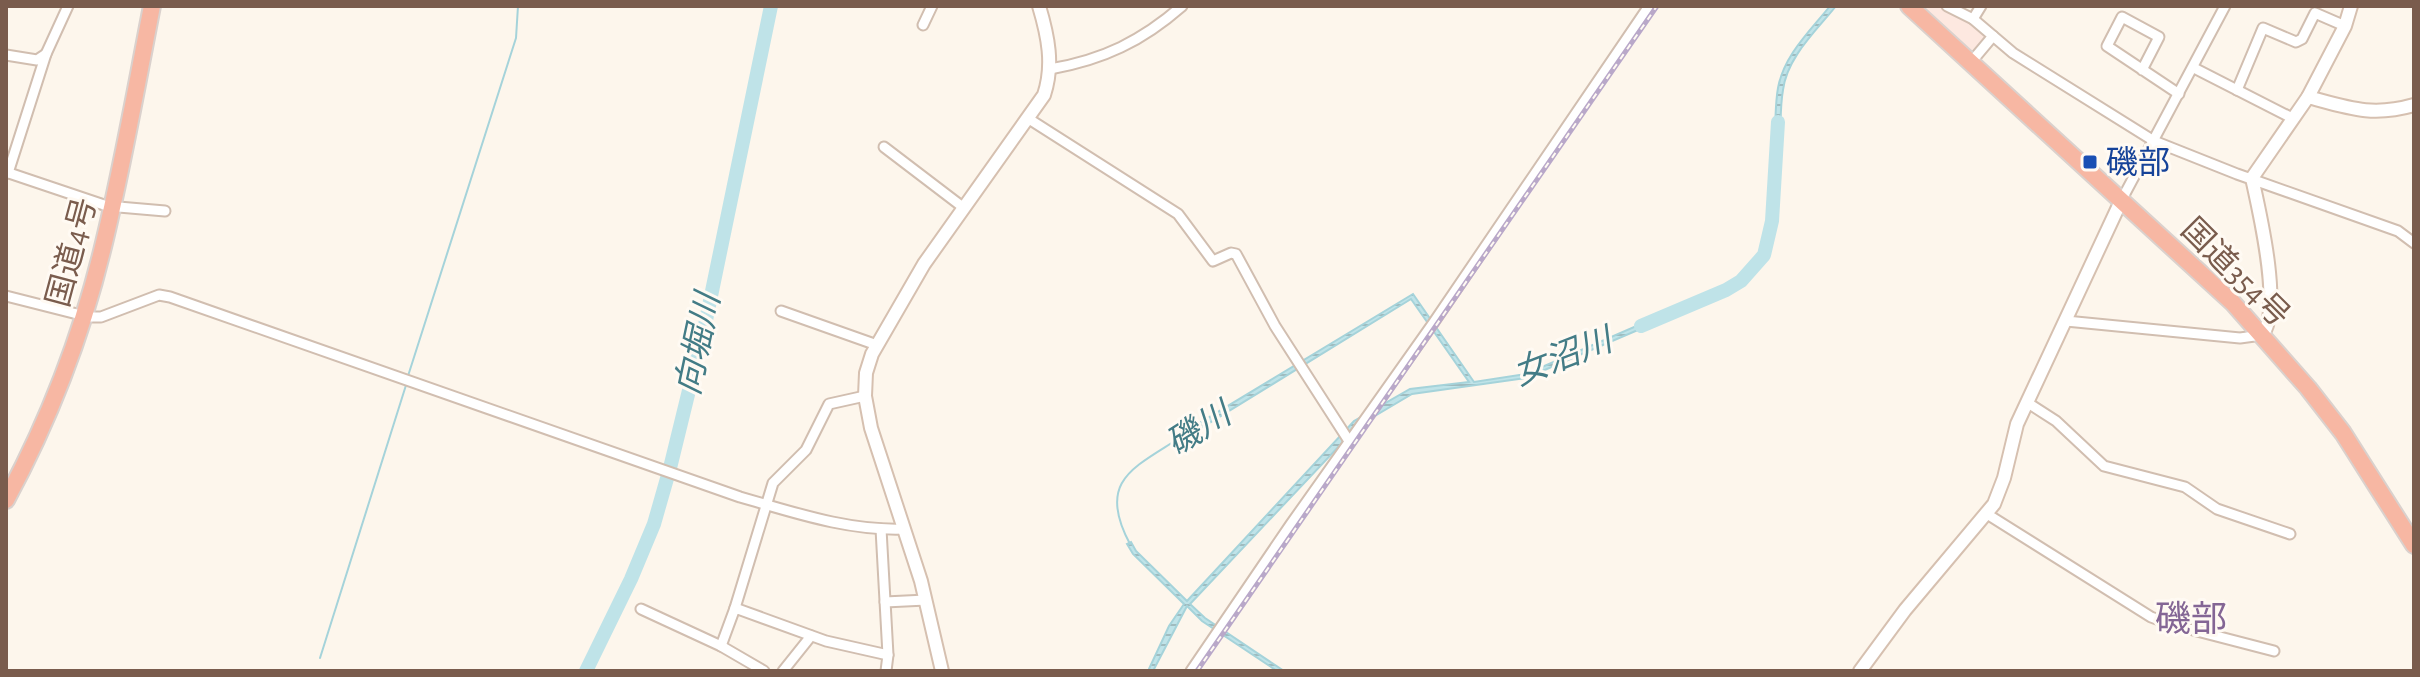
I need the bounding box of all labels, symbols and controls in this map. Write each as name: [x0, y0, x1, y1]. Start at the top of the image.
place label: 磯部: [2106, 145, 2170, 179]
marker: 磯部: [2081, 153, 2099, 171]
street label: 国道4号: [40, 194, 102, 310]
street label: 国道354号: [2175, 211, 2297, 333]
water label: 向堀川: [670, 288, 727, 398]
water label: 女沼川: [1508, 321, 1619, 392]
water label: 磯川: [1160, 394, 1239, 462]
district label: 磯部: [2155, 600, 2227, 638]

